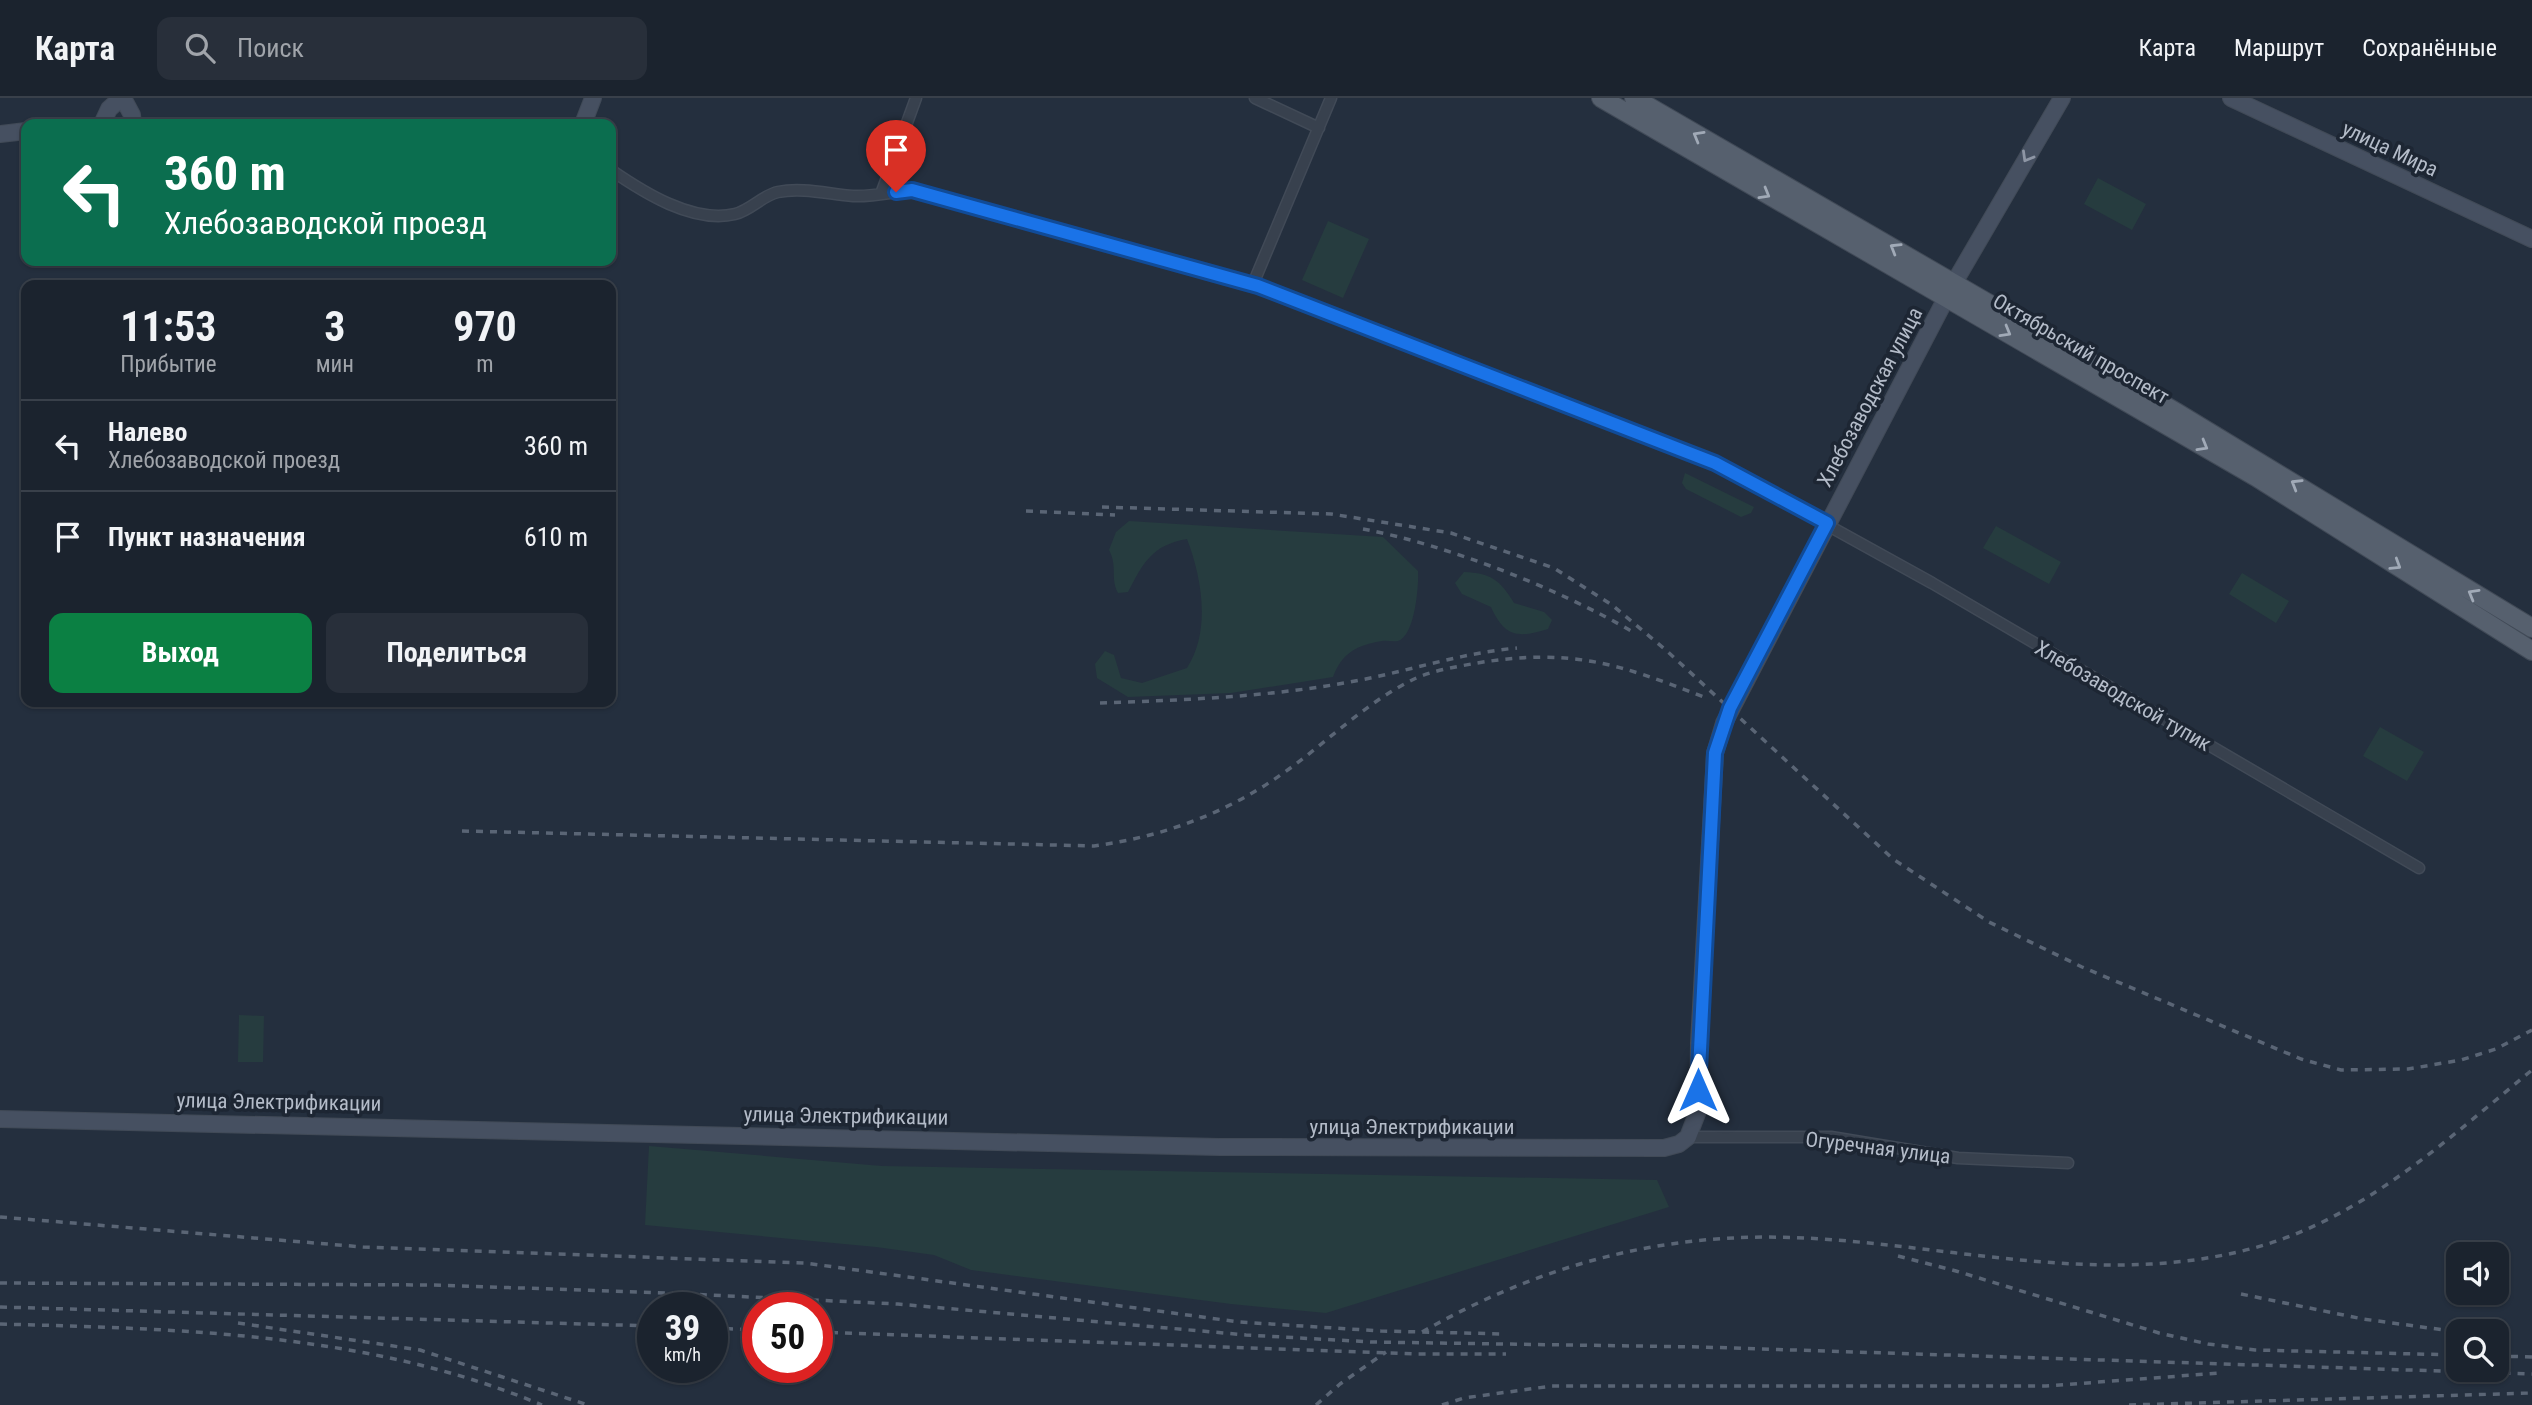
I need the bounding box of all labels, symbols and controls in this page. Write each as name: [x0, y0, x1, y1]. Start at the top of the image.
search box: [157, 17, 647, 80]
text: Карта: [35, 29, 115, 68]
icon: search: [181, 29, 219, 67]
text: Поиск: [237, 33, 304, 63]
text: Карта: [2139, 34, 2196, 62]
text: Маршрут: [2234, 34, 2324, 62]
text: Сохранённые: [2362, 34, 2497, 62]
street label: улица Мира: [2338, 116, 2442, 182]
pin: [866, 120, 926, 192]
icon: arrive: [877, 131, 915, 169]
one-way arrow: [1692, 131, 1705, 144]
text: 360 m: [164, 145, 286, 202]
icon: left: [49, 147, 140, 238]
one-way arrow: [2023, 149, 2036, 162]
one-way arrow: [1758, 186, 1771, 199]
text: Хлебозаводской проезд: [164, 204, 487, 242]
one-way arrow: [1890, 244, 1903, 257]
street label: Октябрьский проспект: [1989, 289, 2173, 409]
text: 11:53: [120, 302, 217, 351]
text: 3: [324, 302, 345, 351]
text: 970: [453, 302, 517, 351]
street label: Хлебозаводская улица: [1813, 303, 1927, 491]
one-way arrow: [1998, 323, 2011, 336]
text: Прибытие: [120, 351, 217, 378]
text: мин: [316, 351, 354, 378]
text: m: [476, 351, 494, 378]
text: Налево: [108, 417, 188, 447]
icon: left: [49, 427, 87, 465]
text: 360 m: [524, 431, 588, 461]
one-way arrow: [2195, 437, 2208, 450]
text: Хлебозаводской проезд: [108, 447, 340, 474]
one-way arrow: [2290, 479, 2303, 492]
icon: arrive: [49, 518, 87, 556]
text: Пункт назначения: [108, 522, 306, 552]
text: 610 m: [524, 522, 588, 552]
one-way arrow: [2388, 557, 2401, 570]
one-way arrow: [2468, 589, 2480, 602]
button: Выход: [49, 613, 312, 693]
button: Поделиться: [326, 613, 588, 693]
street label: Хлебозаводской тупик: [2031, 636, 2215, 756]
position arrow: [1661, 1053, 1735, 1127]
street label: улица Электрификации: [176, 1088, 382, 1116]
street label: улица Электрификации: [743, 1102, 949, 1130]
street label: улица Электрификации: [1310, 1115, 1514, 1139]
street label: Огуречная улица: [1804, 1127, 1952, 1169]
map controls: [2446, 1242, 2509, 1382]
button: sound: [2446, 1242, 2509, 1305]
speed limit sign: 50: [742, 1292, 833, 1383]
text: 39: [665, 1308, 700, 1349]
button: search: [2446, 1319, 2509, 1382]
text: km/h: [664, 1344, 701, 1365]

